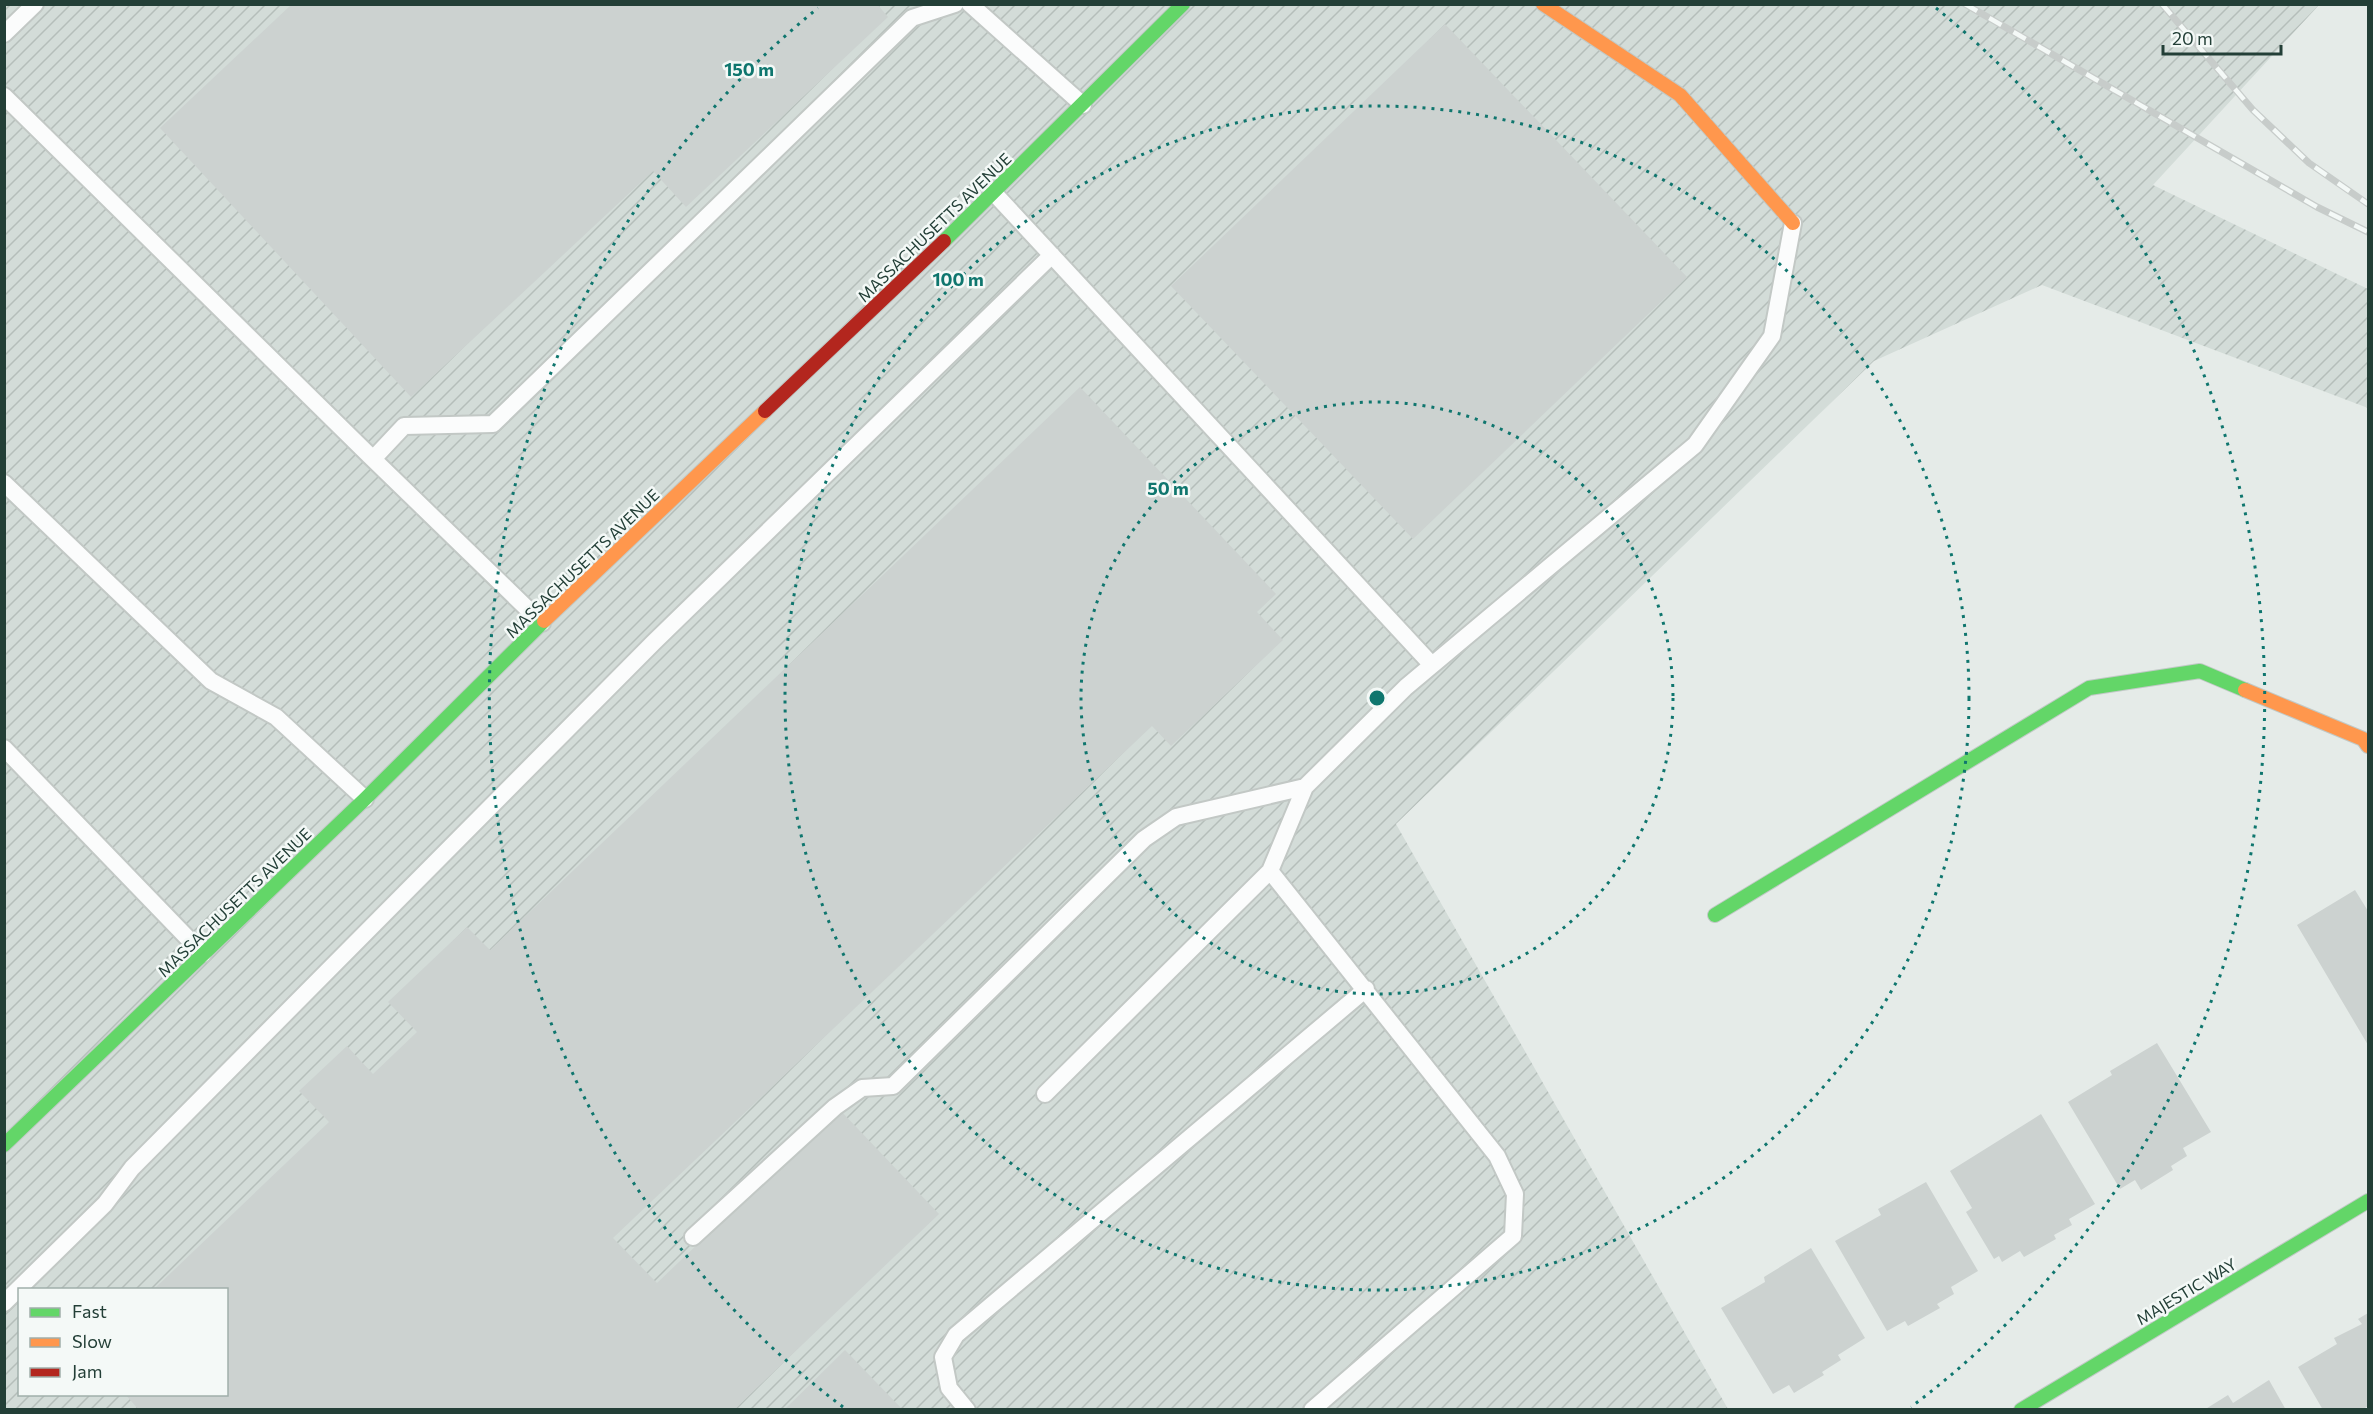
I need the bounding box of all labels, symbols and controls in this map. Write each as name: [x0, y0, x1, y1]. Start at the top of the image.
scale bar: [2163, 18, 2282, 56]
text: 20 m: [2172, 27, 2213, 49]
text: 150 m: [724, 58, 774, 80]
street label: MASSACHUSETTS AVENUE: [853, 149, 1015, 305]
text: 100 m: [932, 268, 984, 290]
text: 50 m: [1147, 477, 1189, 499]
street label: MASSACHUSETTS AVENUE: [501, 485, 663, 641]
centre of rings: [1367, 688, 1387, 708]
street label: MASSACHUSETTS AVENUE: [153, 824, 315, 980]
street label: MAJESTIC WAY: [2132, 1253, 2240, 1328]
legend: [18, 1288, 228, 1396]
text: Fast: [72, 1300, 107, 1322]
text: Slow: [72, 1330, 112, 1352]
text: Jam: [72, 1360, 102, 1382]

